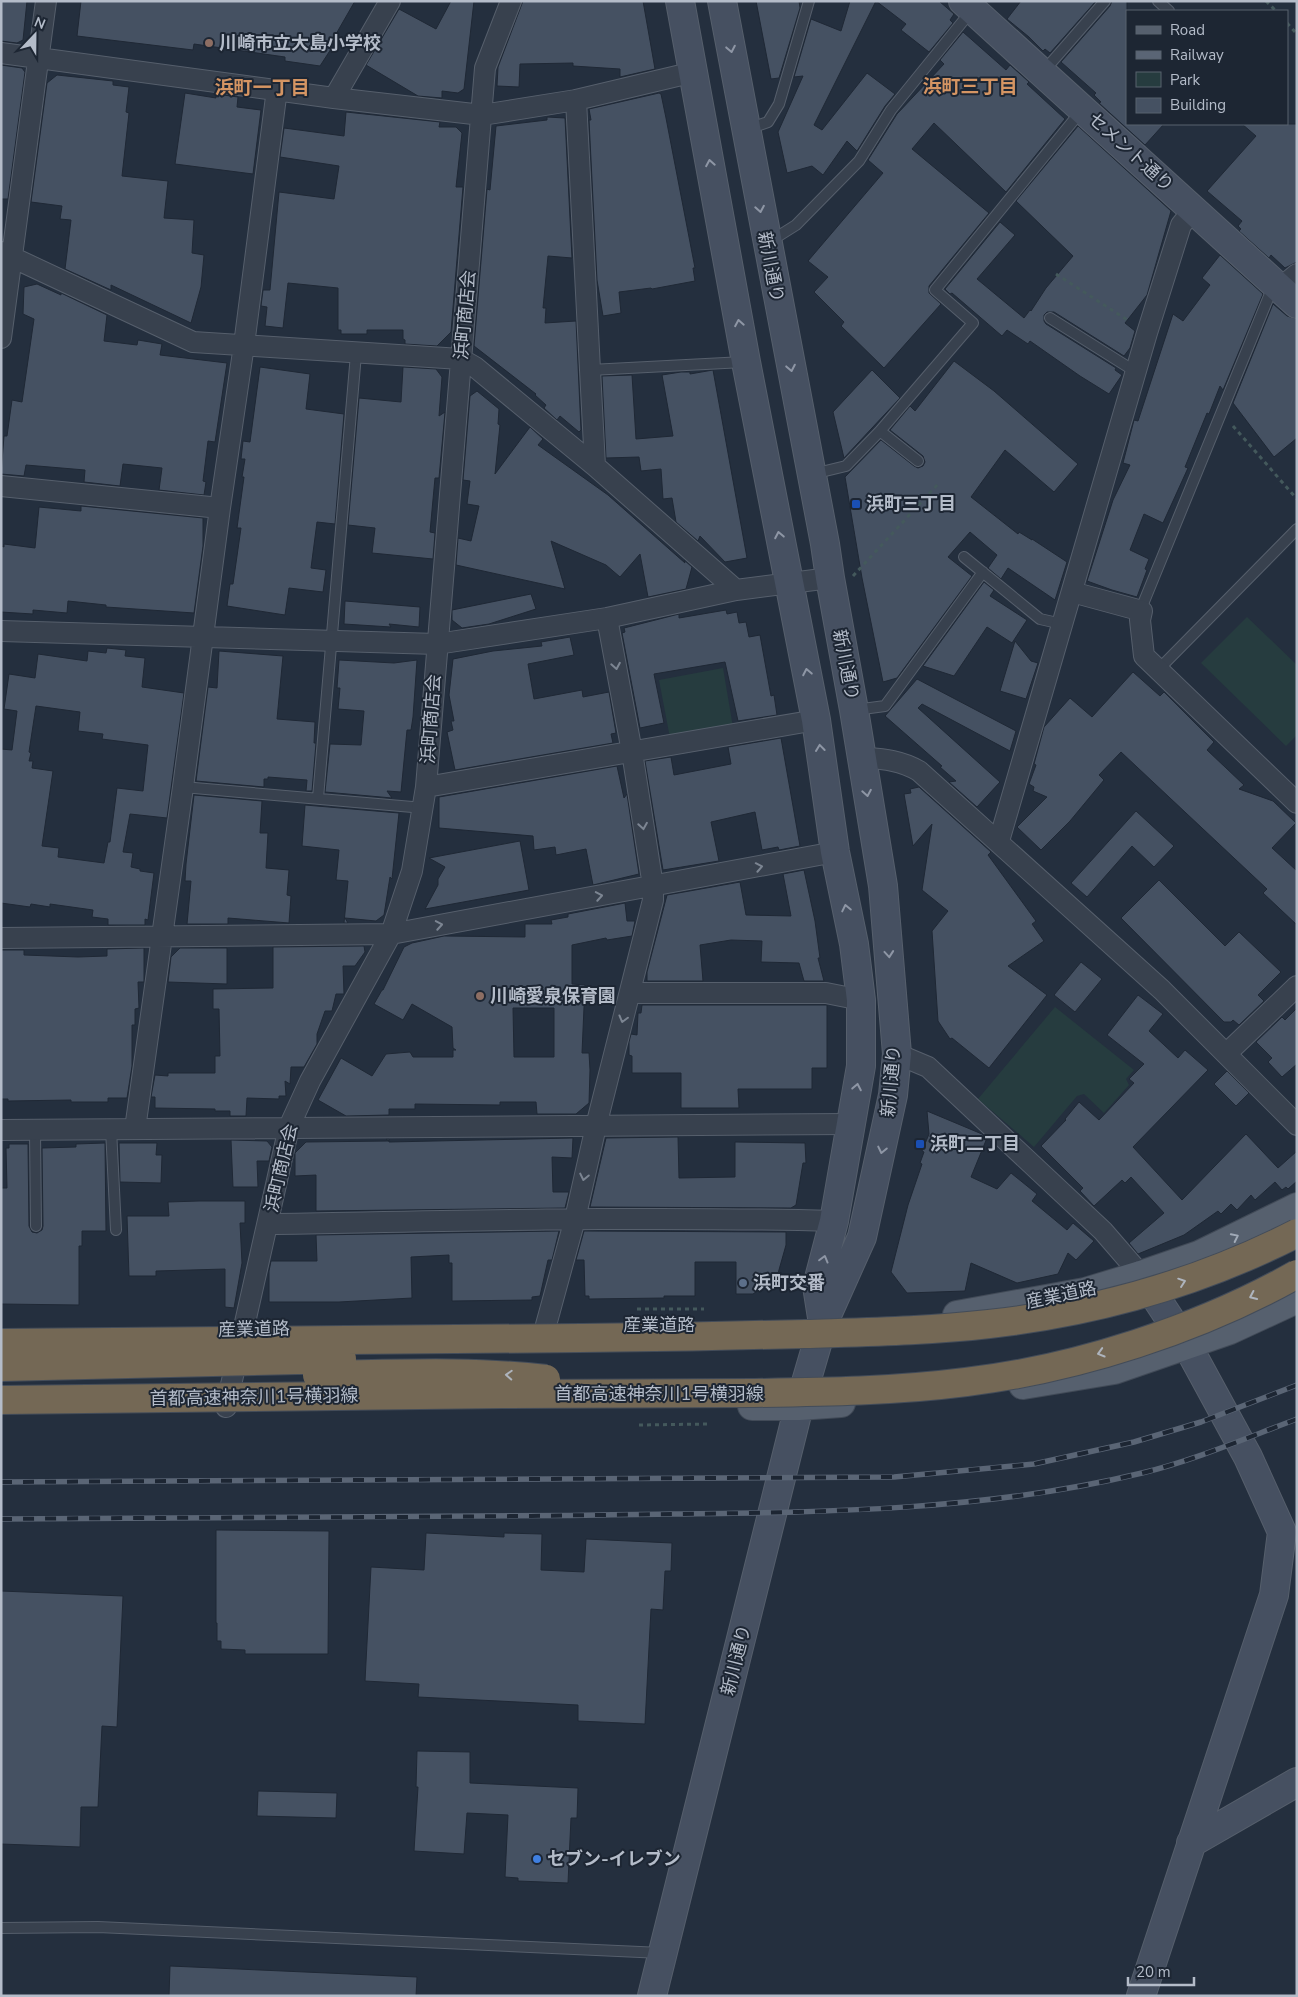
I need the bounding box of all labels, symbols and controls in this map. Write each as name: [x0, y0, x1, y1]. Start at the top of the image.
north arrow: [10, 10, 60, 60]
legend: [1126, 10, 1288, 125]
text: N: [31, 13, 48, 34]
text: Road: [1170, 20, 1205, 40]
place label: 川崎市立大島小学校: [219, 31, 381, 55]
marker: 川崎市立大島小学校: [203, 37, 215, 49]
one-way arrow: [725, 45, 735, 54]
text: Railway: [1170, 45, 1224, 65]
text: Park: [1170, 70, 1200, 90]
district label: 浜町三丁目: [922, 74, 1018, 100]
district label: 浜町一丁目: [214, 75, 310, 101]
text: Building: [1170, 95, 1226, 115]
street label: セメント通り: [1083, 107, 1179, 197]
one-way arrow: [706, 159, 716, 168]
one-way arrow: [755, 205, 765, 213]
street label: 新川通り: [752, 229, 790, 305]
street label: 浜町商店会: [449, 269, 481, 361]
one-way arrow: [735, 319, 745, 328]
one-way arrow: [785, 364, 796, 373]
place label: 浜町三丁目: [866, 492, 956, 516]
marker: 浜町三丁目: [850, 498, 862, 510]
one-way arrow: [775, 530, 785, 539]
street label: 新川通り: [827, 627, 865, 703]
one-way arrow: [611, 661, 621, 670]
one-way arrow: [802, 668, 812, 676]
street label: 浜町商店会: [416, 673, 446, 765]
one-way arrow: [815, 744, 826, 752]
one-way arrow: [862, 789, 872, 797]
one-way arrow: [638, 822, 648, 830]
one-way arrow: [754, 862, 763, 872]
one-way arrow: [595, 892, 603, 902]
one-way arrow: [842, 904, 852, 913]
one-way arrow: [435, 920, 443, 931]
one-way arrow: [883, 950, 894, 958]
place label: 川崎愛泉保育園: [490, 984, 616, 1008]
marker: 川崎愛泉保育園: [474, 990, 486, 1002]
one-way arrow: [618, 1015, 629, 1024]
street label: 新川通り: [876, 1044, 906, 1118]
one-way arrow: [852, 1082, 862, 1091]
street label: 浜町商店会: [259, 1121, 303, 1215]
place label: 浜町二丁目: [930, 1132, 1020, 1156]
marker: 浜町二丁目: [914, 1138, 926, 1150]
one-way arrow: [877, 1145, 888, 1154]
one-way arrow: [580, 1172, 590, 1181]
one-way arrow: [1230, 1233, 1239, 1243]
one-way arrow: [818, 1255, 829, 1264]
place label: 浜町交番: [753, 1271, 825, 1295]
street label: 産業道路: [1023, 1276, 1099, 1314]
marker: 浜町交番: [737, 1277, 749, 1289]
one-way arrow: [1177, 1278, 1186, 1288]
one-way arrow: [1249, 1290, 1258, 1300]
street label: 産業道路: [623, 1313, 695, 1337]
street label: 産業道路: [218, 1316, 290, 1342]
one-way arrow: [1098, 1348, 1106, 1358]
one-way arrow: [505, 1370, 513, 1381]
street label: 首都高速神奈川1号横羽線: [555, 1382, 763, 1406]
street label: 首都高速神奈川1号横羽線: [149, 1383, 359, 1411]
street label: 新川通り: [716, 1622, 756, 1698]
place label: セブン-イレブン: [547, 1847, 681, 1871]
marker: セブン-イレブン: [531, 1853, 543, 1865]
scale bar: [1128, 1954, 1194, 1986]
text: 20 m: [1136, 1962, 1171, 1982]

